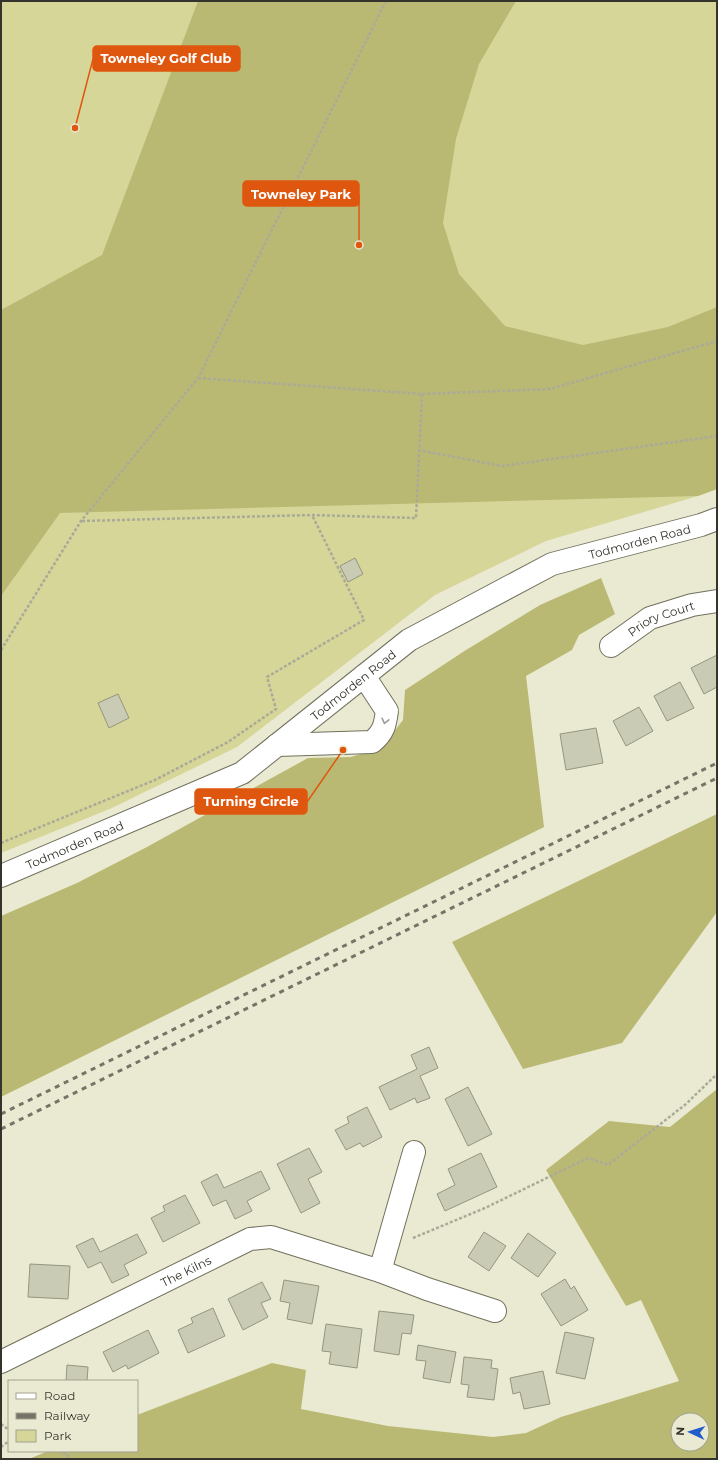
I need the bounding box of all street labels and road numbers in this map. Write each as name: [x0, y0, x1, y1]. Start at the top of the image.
street label: Todmorden Road: [587, 521, 692, 562]
street label: Priory Court: [624, 597, 696, 639]
street label: Todmorden Road: [307, 646, 399, 723]
street label: Todmorden Road: [23, 817, 126, 872]
street label: The Kilns: [158, 1252, 214, 1290]

